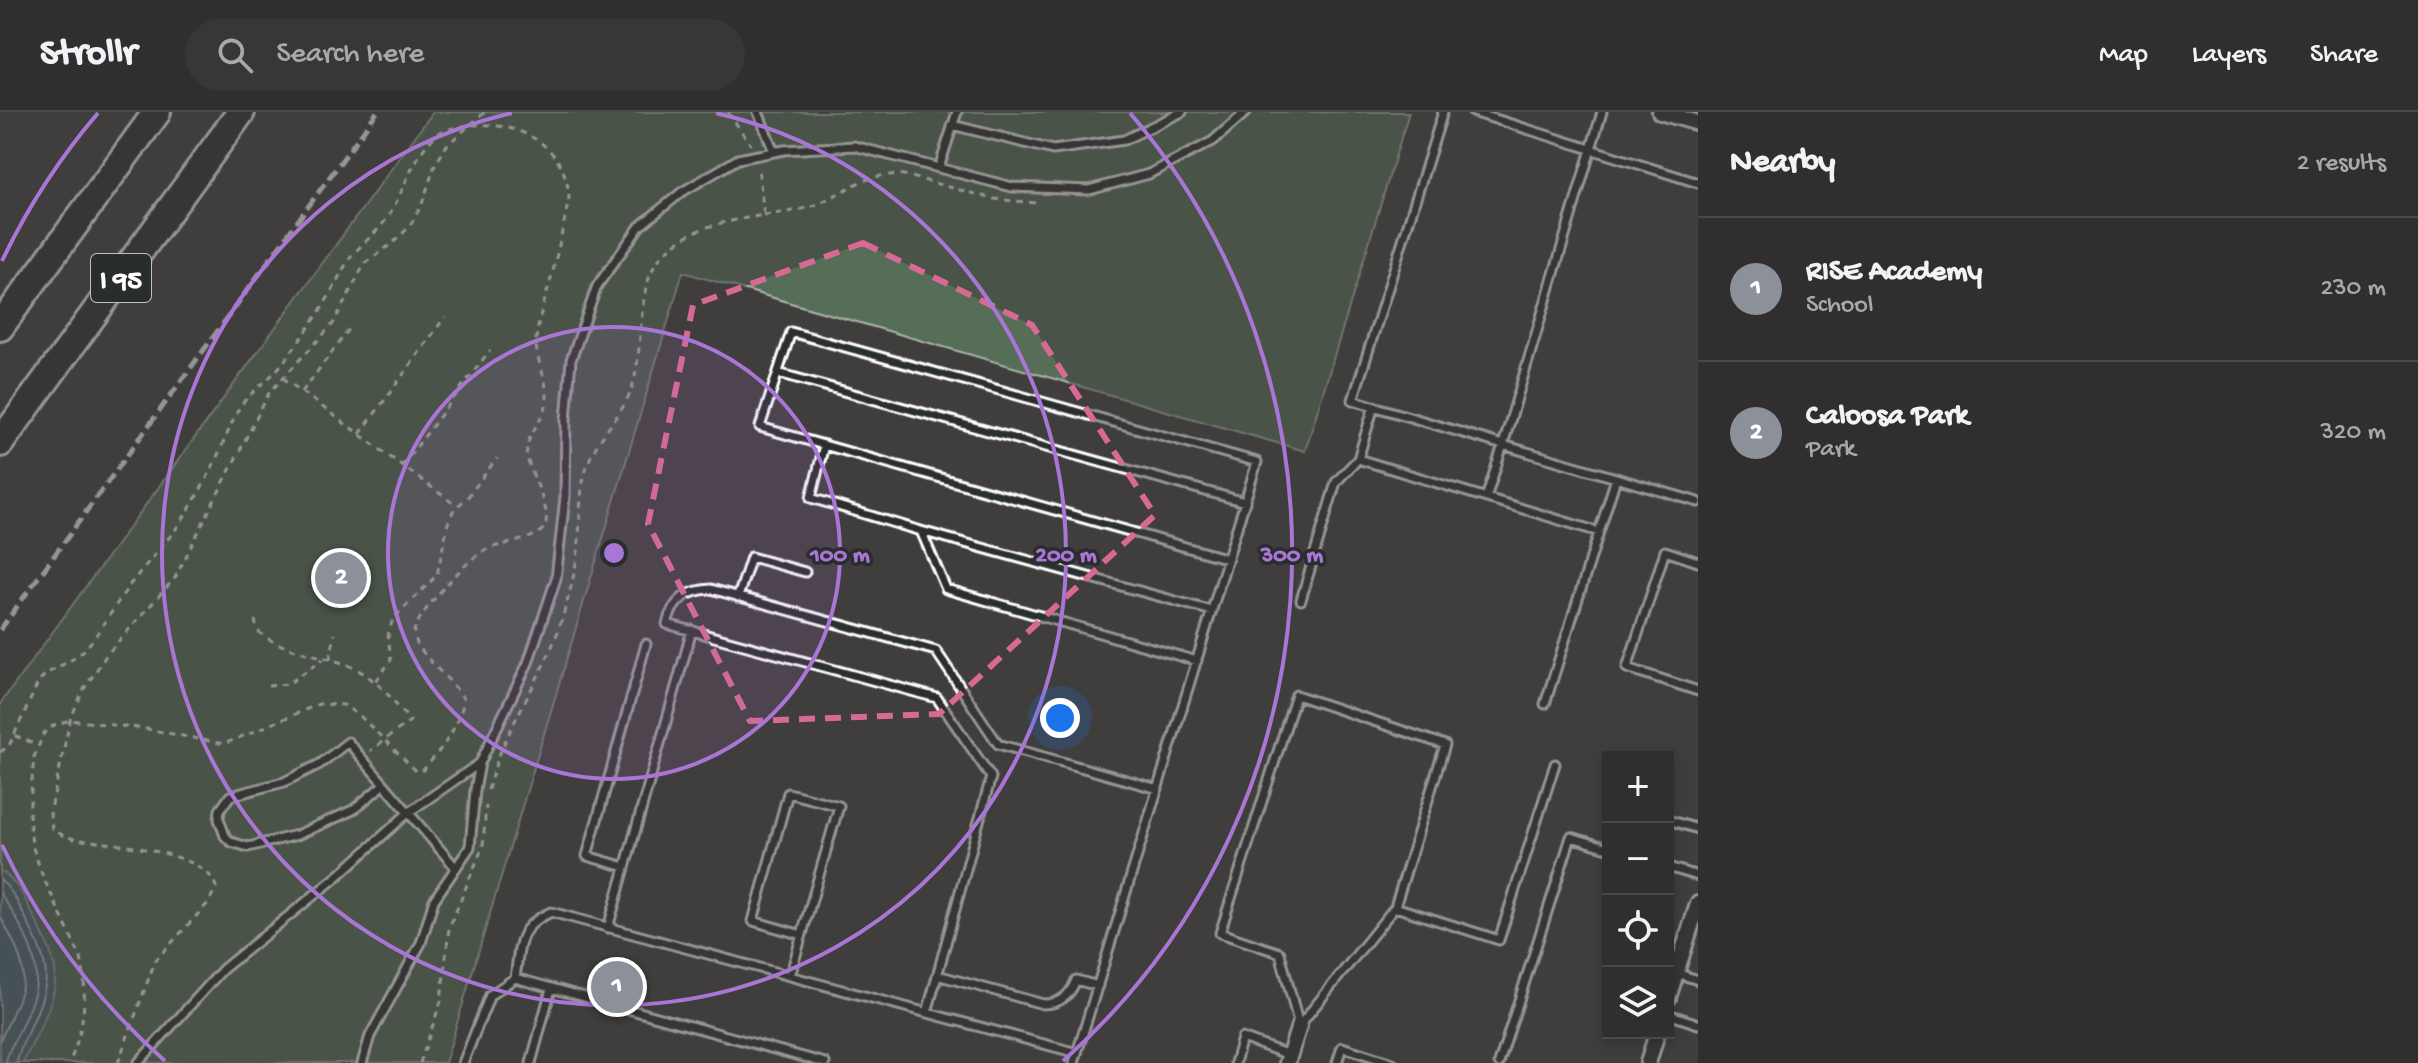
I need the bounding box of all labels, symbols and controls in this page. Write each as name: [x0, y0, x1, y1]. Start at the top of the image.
search box: [185, 19, 745, 91]
text: Strollr: [40, 33, 137, 77]
icon: search: [213, 33, 257, 77]
text: Search here: [277, 38, 424, 73]
text: Map: [2099, 39, 2148, 72]
text: Layers: [2192, 39, 2266, 72]
text: Share: [2310, 39, 2378, 72]
text: Nearby: [1730, 144, 1835, 184]
text: 2 results: [2297, 149, 2386, 180]
road number: I 95: [91, 254, 151, 302]
text: RISE Academy: [1806, 256, 1982, 291]
text: 1: [1751, 274, 1761, 305]
text: 230 m: [2320, 274, 2386, 305]
text: School: [1806, 291, 1874, 322]
text: Caloosa Park: [1806, 400, 1969, 435]
text: 2: [1750, 418, 1762, 449]
text: 320 m: [2320, 418, 2386, 449]
text: Park: [1806, 435, 1856, 466]
centre of rings: [600, 539, 628, 567]
text: 100 m: [809, 542, 870, 571]
text: 200 m: [1035, 542, 1097, 571]
text: 300 m: [1260, 542, 1323, 571]
pin: 2: [315, 548, 367, 608]
your location: [1040, 698, 1080, 738]
map controls: [1602, 751, 1674, 1039]
button: +: [1602, 751, 1674, 823]
button: −: [1602, 823, 1674, 895]
button: locate: [1602, 895, 1674, 967]
pin: 1: [591, 957, 643, 1017]
button: layers: [1602, 967, 1674, 1039]

